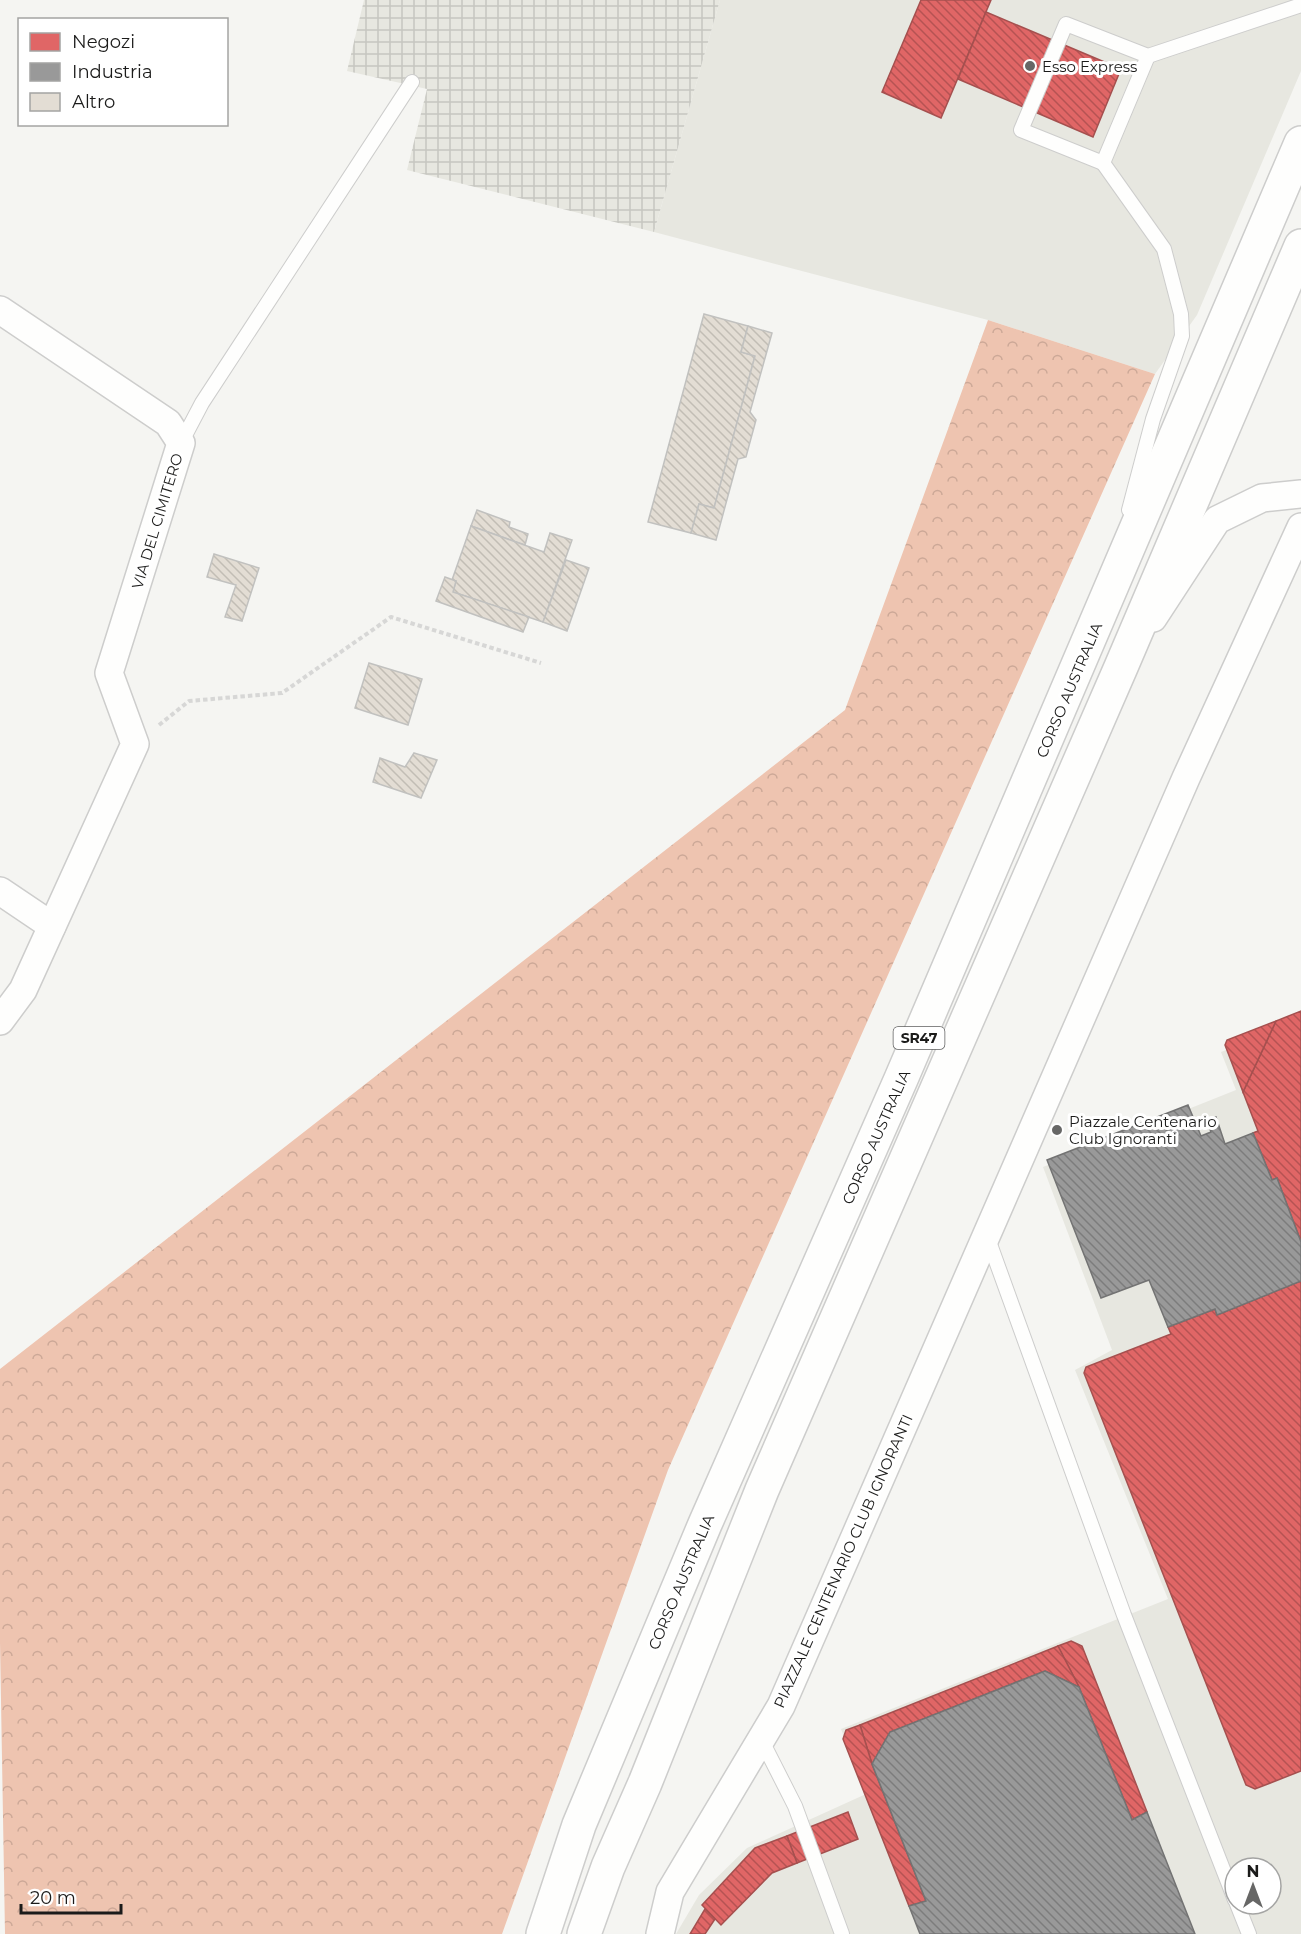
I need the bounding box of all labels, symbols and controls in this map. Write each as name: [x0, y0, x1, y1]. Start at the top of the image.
legend: [18, 18, 228, 126]
text: Negozi: [72, 31, 135, 53]
place label: Esso Express: [1042, 57, 1137, 76]
marker: Esso Express: [1023, 59, 1037, 73]
text: Industria: [72, 61, 153, 83]
text: Altro: [72, 91, 115, 113]
street label: VIA DEL CIMITERO: [127, 451, 187, 591]
street label: CORSO AUSTRALIA: [1032, 619, 1106, 760]
road number: SR47: [894, 1027, 944, 1049]
street label: CORSO AUSTRALIA: [838, 1067, 914, 1207]
place label: Piazzale Centenario Club Ignoranti: [1069, 1112, 1217, 1148]
marker: Piazzale Centenario Club Ignoranti: [1050, 1123, 1064, 1137]
street label: PIAZZALE CENTENARIO CLUB IGNORANTI: [769, 1411, 917, 1711]
street label: CORSO AUSTRALIA: [644, 1511, 718, 1652]
north arrow: [1223, 1856, 1283, 1916]
text: N: [1247, 1862, 1259, 1881]
scale bar: [21, 1877, 122, 1915]
text: 20 m: [30, 1887, 76, 1909]

